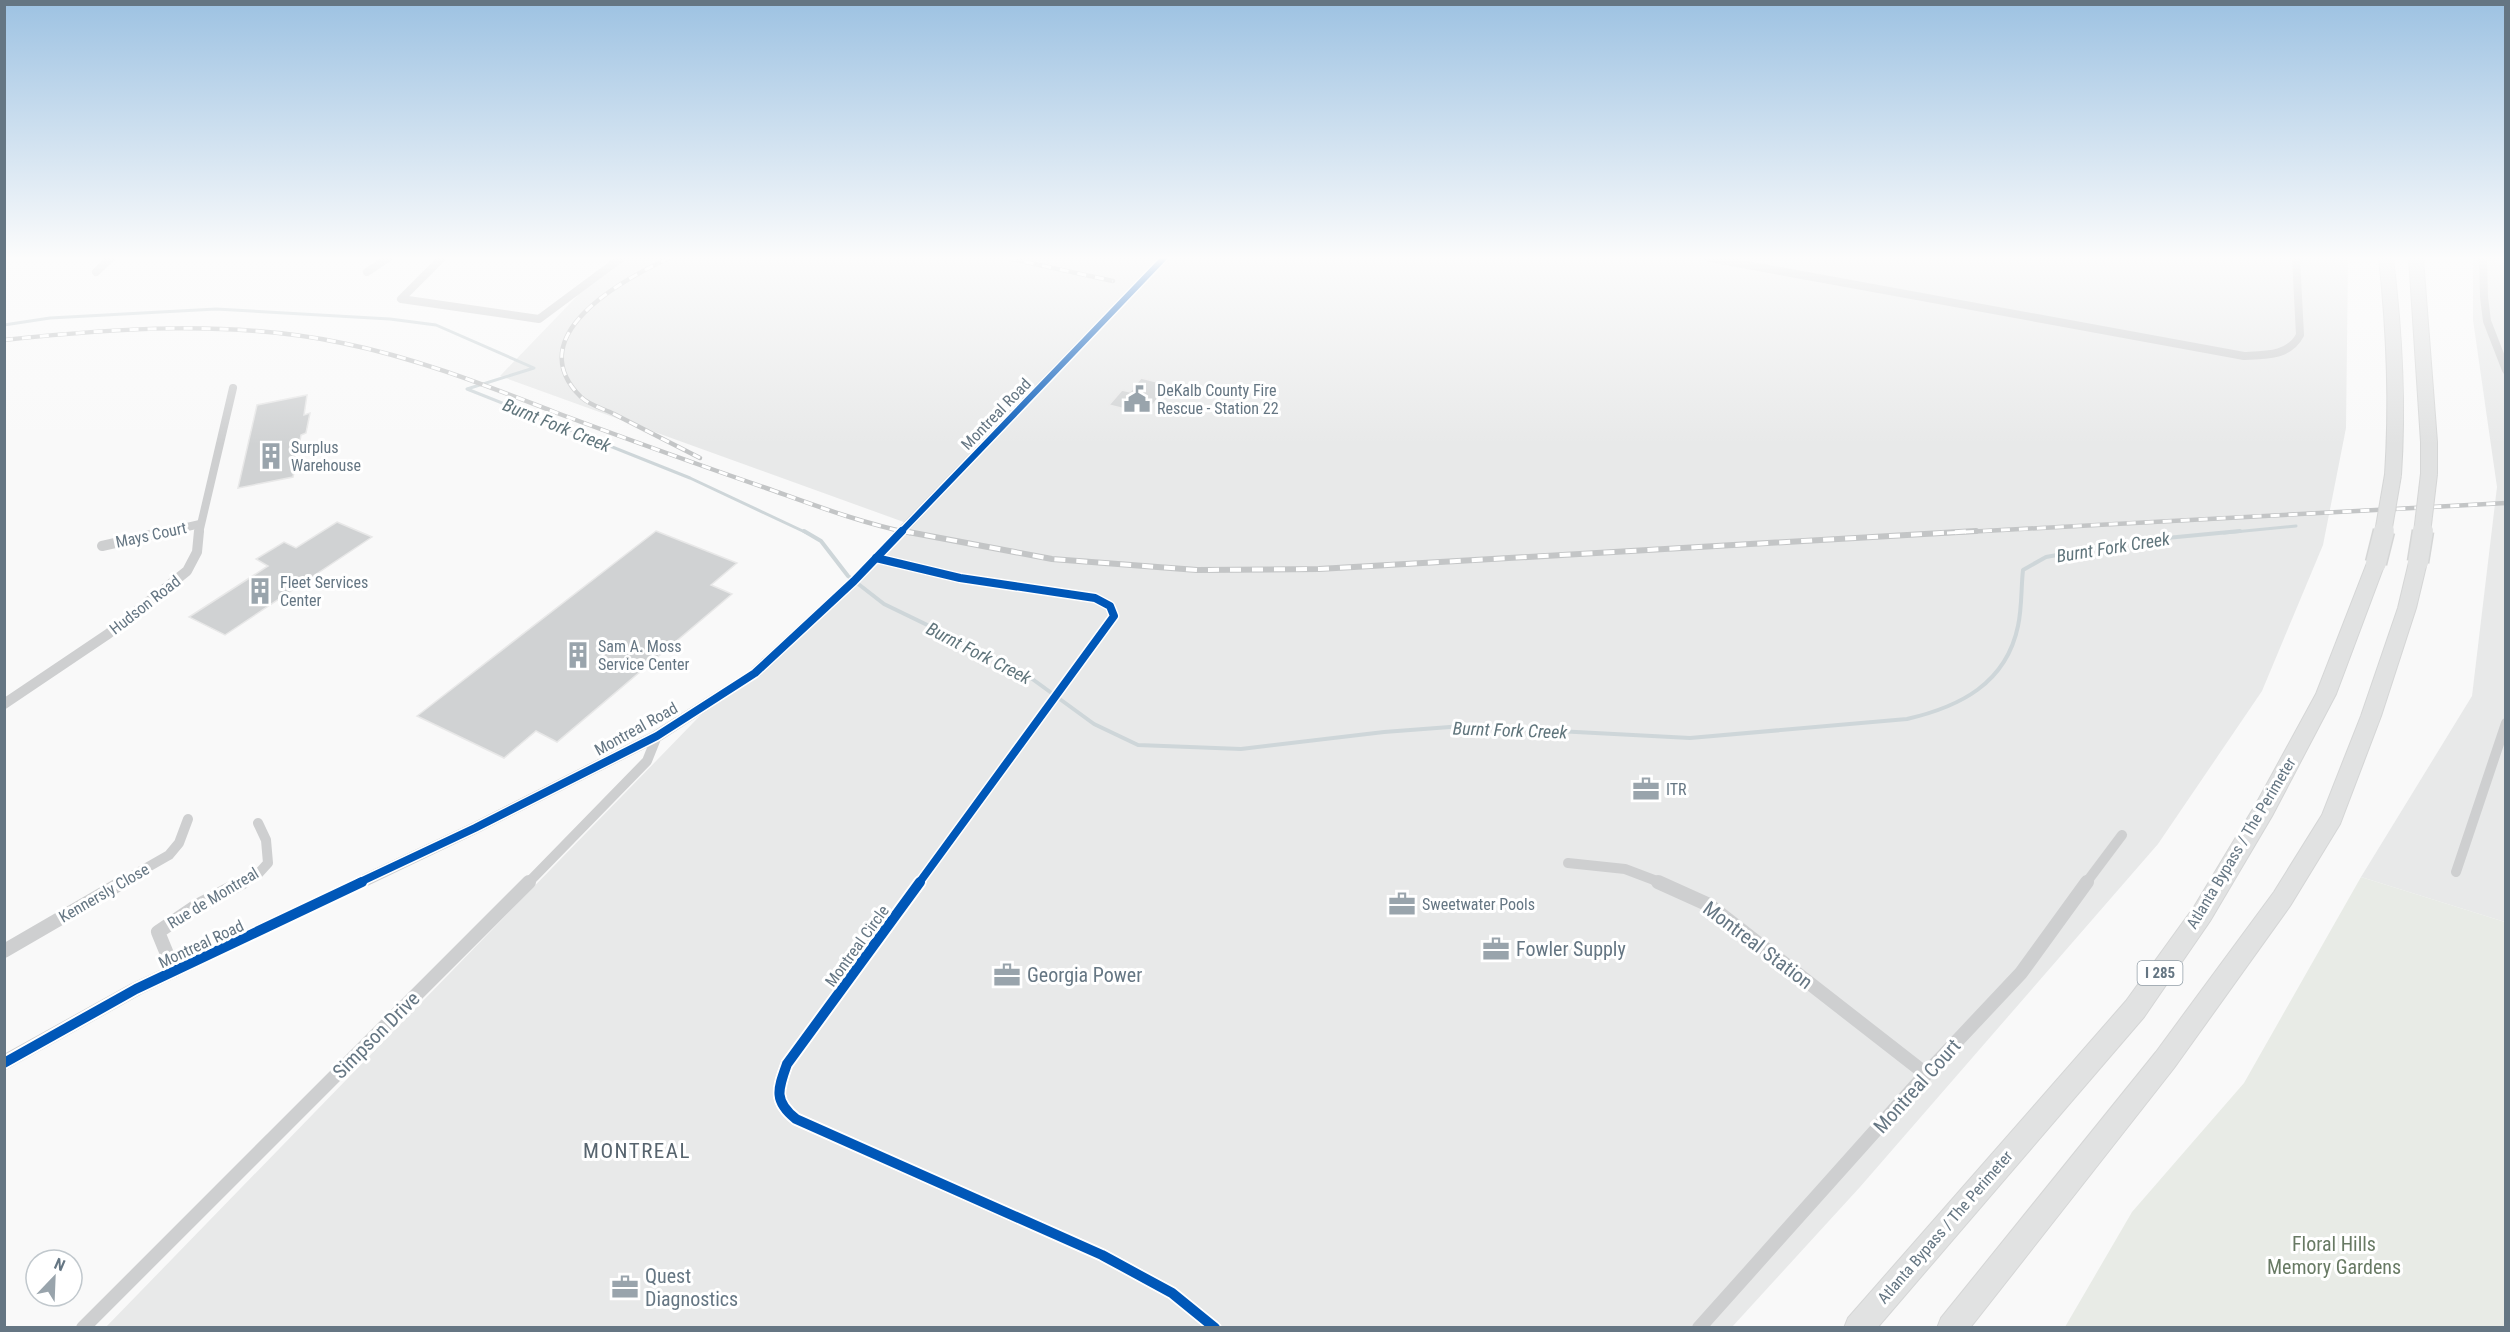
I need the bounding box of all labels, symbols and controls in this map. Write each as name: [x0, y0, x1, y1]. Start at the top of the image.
street label: Montreal Road: [957, 374, 1035, 454]
place label: DeKalb County Fire Rescue - Station 22: [1157, 381, 1279, 418]
public building icon: DeKalb County Fire Rescue - Station 22: [1122, 384, 1152, 414]
water label: Burnt Fork Creek: [500, 394, 615, 457]
place label: Surplus Warehouse: [291, 438, 361, 475]
building icon: Surplus Warehouse: [256, 441, 286, 471]
street label: Mays Court: [114, 518, 188, 552]
water label: Burnt Fork Creek: [2055, 527, 2172, 566]
street label: Hudson Road: [106, 572, 184, 638]
place label: Fleet Services Center: [280, 573, 368, 610]
building icon: Fleet Services Center: [245, 576, 275, 606]
water label: Burnt Fork Creek: [923, 618, 1036, 689]
place label: Sam A. Moss Service Center: [598, 637, 689, 674]
building icon: Sam A. Moss Service Center: [563, 640, 593, 670]
street label: Montreal Road: [591, 698, 681, 760]
water label: Burnt Fork Creek: [1452, 718, 1569, 743]
street label: Atlanta Bypass / The Perimeter: [2182, 754, 2300, 932]
office icon: ITR: [1631, 774, 1661, 804]
place label: ITR: [1666, 780, 1687, 799]
street label: Kennersly Close: [56, 860, 152, 926]
street label: Rue de Montreal: [164, 863, 262, 933]
office icon: Sweetwater Pools: [1387, 889, 1417, 919]
place label: Sweetwater Pools: [1422, 895, 1535, 914]
street label: Montreal Station: [1699, 896, 1817, 994]
street label: Montreal Circle: [821, 902, 893, 990]
street label: Montreal Road: [155, 916, 247, 972]
office icon: Fowler Supply: [1481, 934, 1511, 964]
place label: Fowler Supply: [1516, 937, 1626, 961]
office icon: Georgia Power: [992, 960, 1022, 990]
road number: I 285: [2138, 961, 2182, 985]
place label: Georgia Power: [1027, 963, 1142, 987]
street label: Simpson Drive: [327, 986, 425, 1084]
street label: Montreal Court: [1868, 1034, 1966, 1138]
district label: MONTREAL: [583, 1139, 691, 1163]
street label: Atlanta Bypass / The Perimeter: [1873, 1147, 2017, 1307]
park label: Floral Hills Memory Gardens: [2267, 1232, 2401, 1279]
north arrow: [24, 1248, 84, 1308]
text: N: [51, 1254, 68, 1275]
place label: Quest Diagnostics: [645, 1264, 738, 1311]
office icon: Quest Diagnostics: [610, 1272, 640, 1302]

